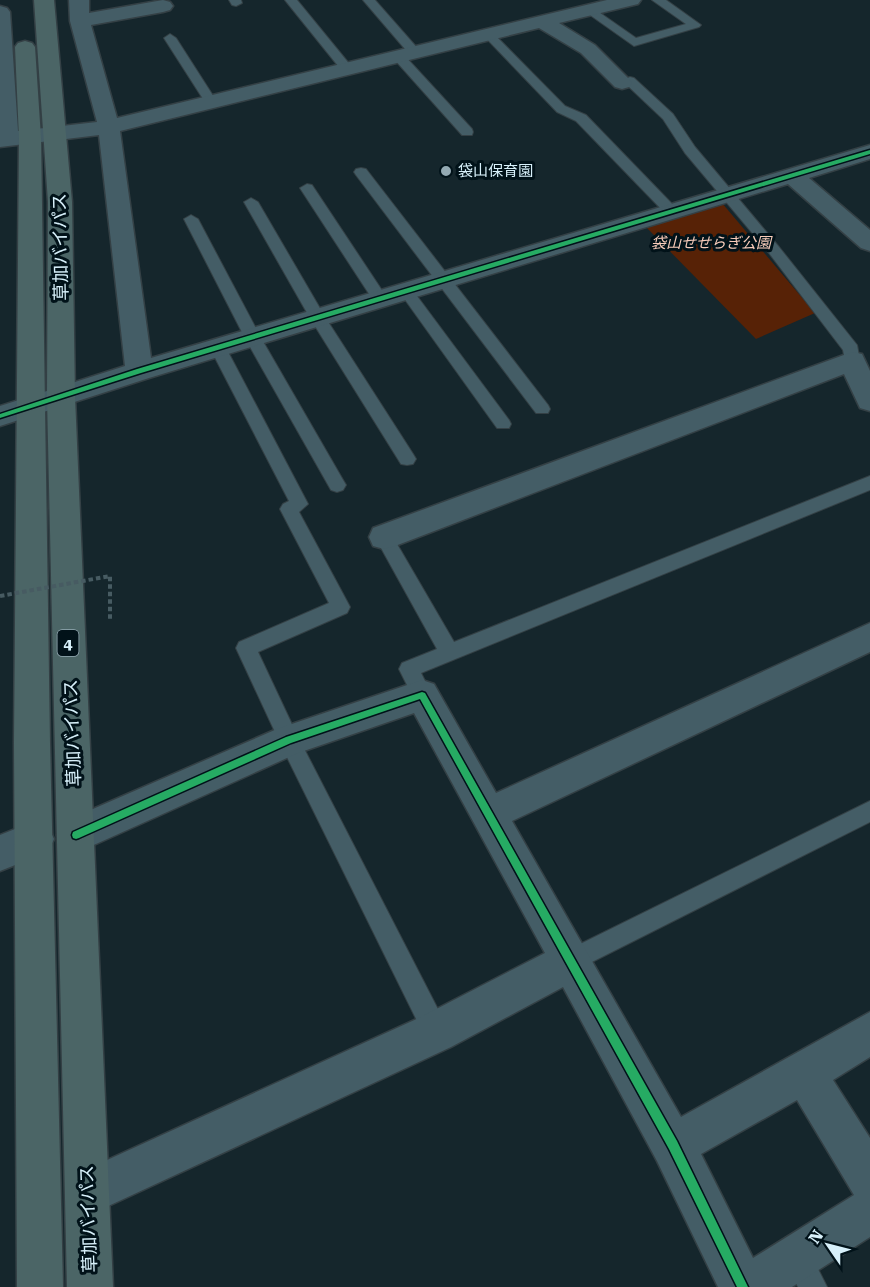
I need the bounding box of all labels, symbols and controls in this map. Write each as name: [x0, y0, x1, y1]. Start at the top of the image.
place label: 袋山保育園: [458, 162, 533, 180]
marker: 袋山保育園: [439, 164, 453, 178]
street label: 草加バイパス: [49, 193, 71, 301]
park label: 袋山せせらぎ公園: [651, 234, 773, 252]
road number: 4: [58, 630, 78, 656]
street label: 草加バイパス: [60, 679, 84, 787]
street label: 草加バイパス: [76, 1165, 100, 1273]
north arrow: [798, 1215, 858, 1275]
text: N: [805, 1226, 827, 1247]

